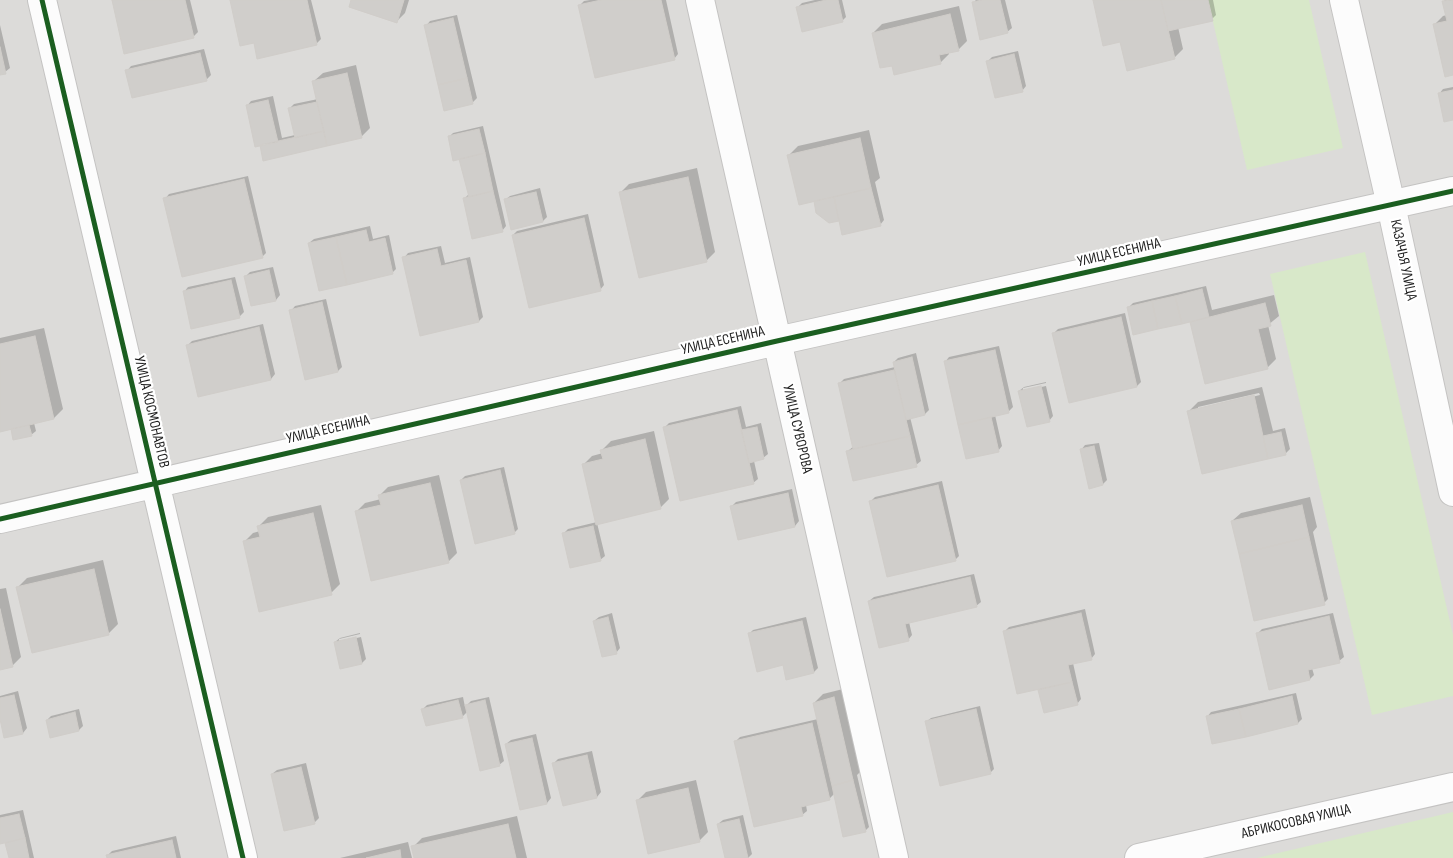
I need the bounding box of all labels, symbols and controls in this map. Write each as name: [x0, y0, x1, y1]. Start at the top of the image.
street label: КАЗАЧЬЯ УЛИЦА: [1386, 218, 1420, 302]
street label: УЛИЦА ЕСЕНИНА: [1076, 235, 1162, 271]
street label: УЛИЦА ЕСЕНИНА: [680, 323, 766, 359]
street label: УЛИЦА КОСМОНАВТОВ: [129, 354, 173, 470]
street label: УЛИЦА СУВОРОВА: [778, 383, 816, 475]
street label: УЛИЦА ЕСЕНИНА: [285, 412, 371, 448]
street label: АБРИКОСОВАЯ УЛИЦА: [1240, 801, 1352, 843]

